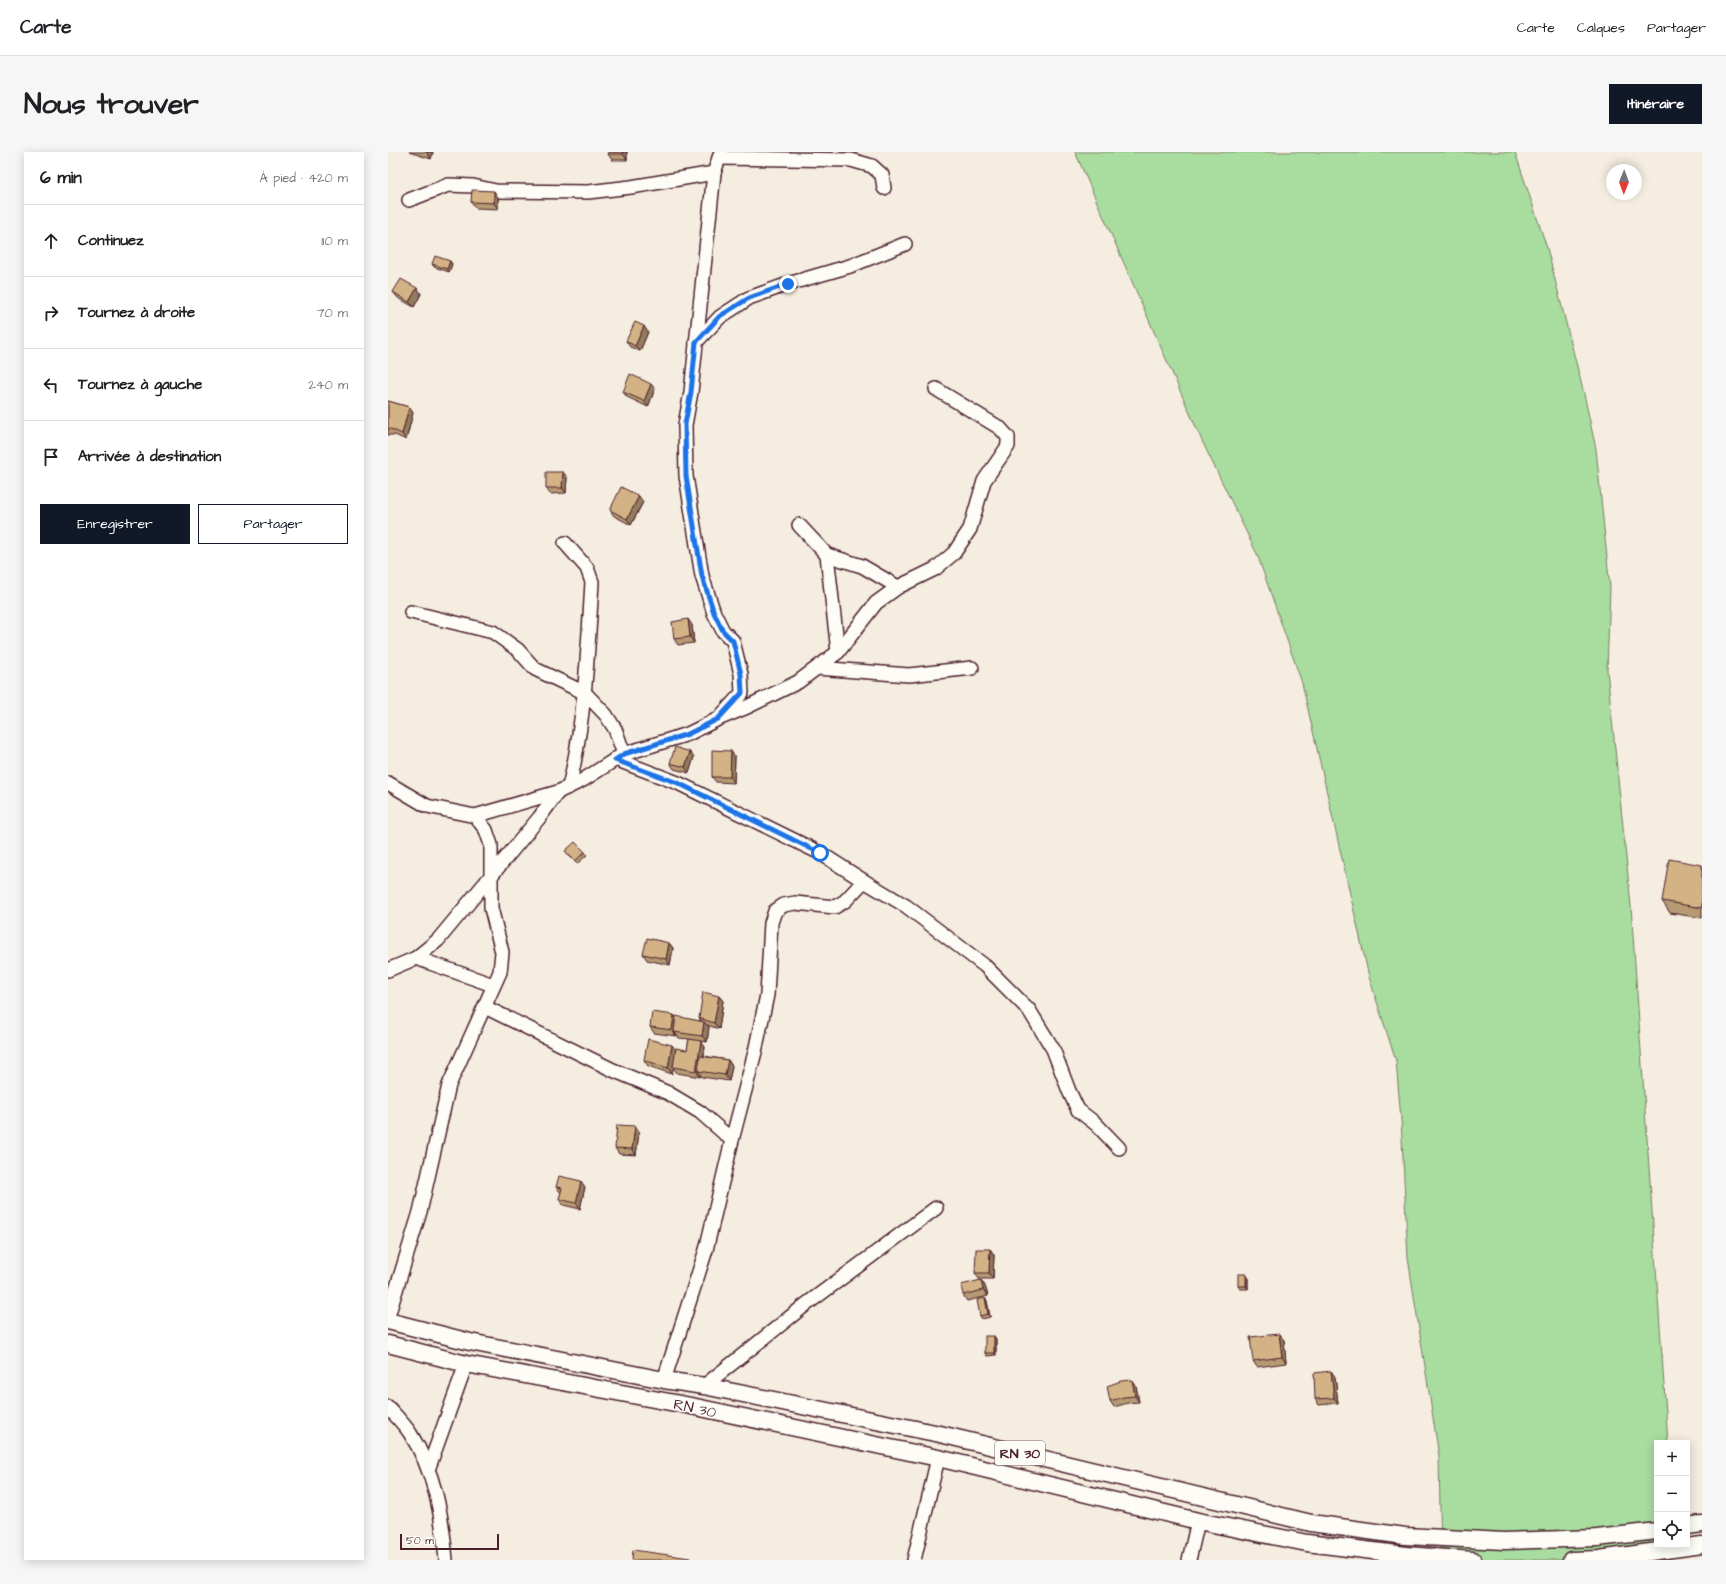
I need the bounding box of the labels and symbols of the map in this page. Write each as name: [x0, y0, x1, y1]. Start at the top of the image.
north arrow: [1606, 164, 1642, 200]
route end: [779, 275, 797, 293]
route start: [811, 844, 829, 862]
street label: RN 30: [672, 1394, 719, 1423]
road number: RN 30: [995, 1441, 1045, 1465]
scale bar: [400, 1532, 499, 1551]

